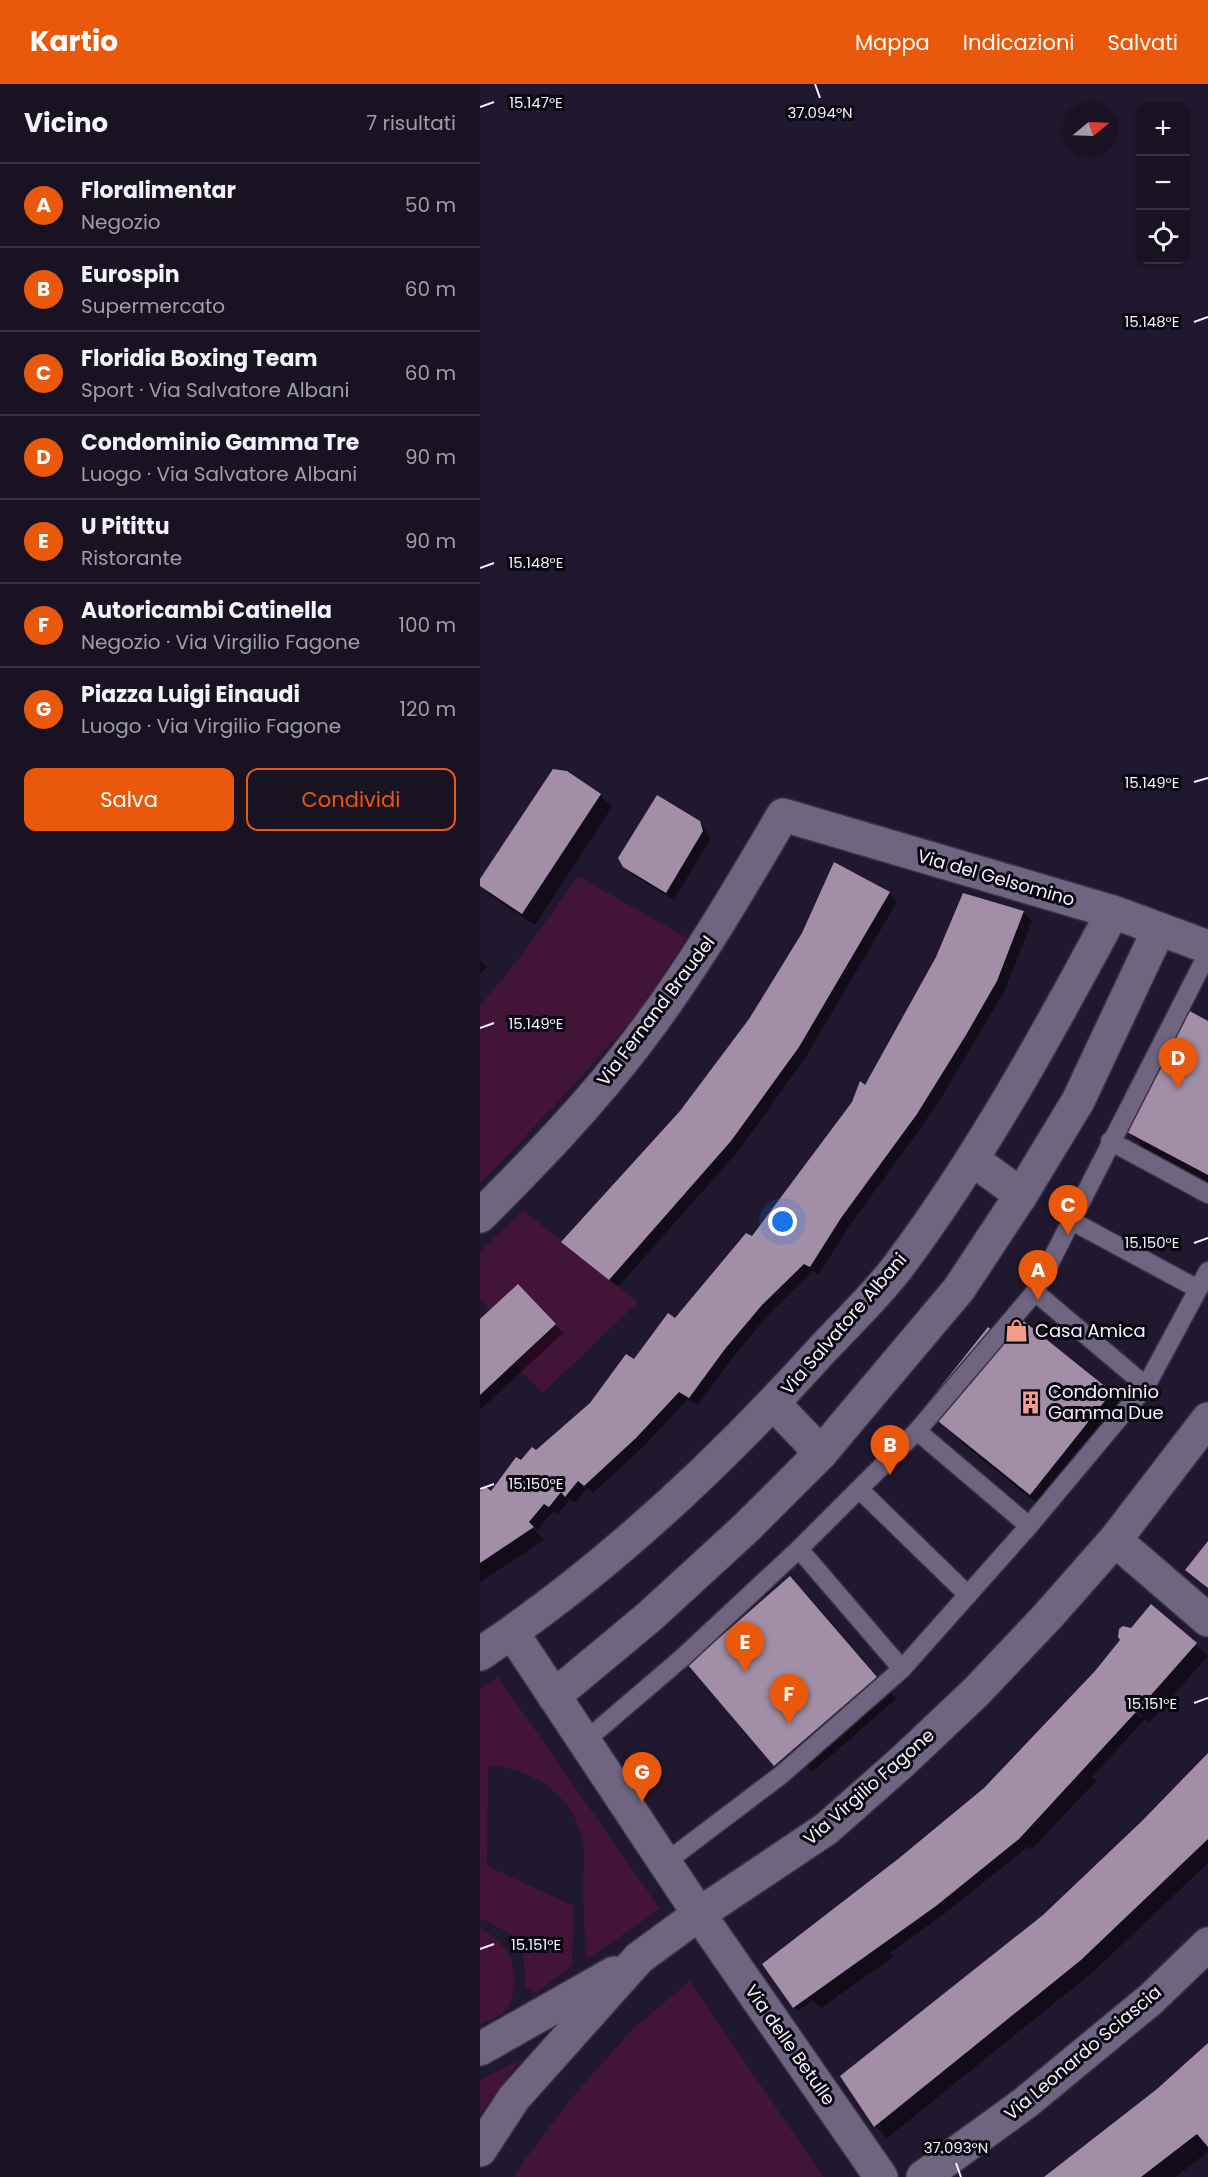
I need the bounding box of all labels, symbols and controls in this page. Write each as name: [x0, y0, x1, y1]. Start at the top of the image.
text: Kartio: [30, 22, 118, 61]
text: Mappa: [855, 28, 930, 57]
text: Indicazioni: [963, 28, 1075, 57]
text: Salvati: [1108, 28, 1178, 57]
text: 15.147°E: [509, 92, 563, 113]
text: 37.094°N: [787, 102, 853, 123]
north arrow: [1064, 102, 1118, 156]
map controls: [1136, 102, 1190, 264]
button: +: [1136, 102, 1190, 156]
text: Vicino: [24, 105, 108, 141]
text: 7 risultati: [366, 109, 456, 137]
button: −: [1136, 156, 1190, 210]
text: Floralimentar: [81, 175, 236, 206]
text: A: [36, 191, 51, 219]
text: 50 m: [405, 191, 456, 219]
text: Negozio: [81, 208, 161, 236]
button: locate: [1136, 210, 1190, 264]
text: Eurospin: [81, 259, 180, 290]
text: B: [37, 275, 50, 303]
text: 60 m: [405, 275, 456, 303]
text: Supermercato: [81, 292, 225, 320]
text: 15.148°E: [1125, 311, 1179, 332]
text: Floridia Boxing Team: [81, 343, 318, 374]
text: C: [36, 359, 51, 387]
text: 60 m: [405, 359, 456, 387]
text: Sport · Via Salvatore Albani: [81, 376, 349, 404]
text: Condominio Gamma Tre: [81, 427, 359, 458]
text: D: [36, 443, 51, 471]
text: 90 m: [405, 443, 456, 471]
text: Luogo · Via Salvatore Albani: [81, 460, 357, 488]
text: U Pitittu: [81, 511, 170, 542]
text: E: [38, 527, 49, 555]
text: 90 m: [405, 527, 456, 555]
text: Ristorante: [81, 544, 182, 572]
text: 15.148°E: [509, 552, 563, 573]
text: Autoricambi Catinella: [81, 595, 332, 626]
text: F: [38, 611, 49, 639]
text: 100 m: [399, 611, 456, 639]
text: Negozio · Via Virgilio Fagone: [81, 628, 360, 656]
text: Piazza Luigi Einaudi: [81, 679, 300, 710]
text: G: [36, 695, 51, 723]
text: 120 m: [400, 695, 456, 723]
text: Luogo · Via Virgilio Fagone: [81, 712, 341, 740]
button: Salva: [24, 768, 234, 831]
button: Condividi: [246, 768, 456, 831]
text: 15.149°E: [1125, 772, 1179, 793]
street label: Via del Gelsomino: [915, 843, 1078, 912]
street label: Via Fernand Braudel: [591, 931, 720, 1091]
text: 15.149°E: [509, 1013, 563, 1034]
pin: D: [1158, 1038, 1198, 1088]
pin: C: [1048, 1186, 1088, 1235]
your location: [768, 1207, 797, 1236]
text: 15.150°E: [1125, 1232, 1179, 1253]
street label: Via Salvatore Albani: [775, 1247, 912, 1400]
pin: A: [1018, 1250, 1058, 1300]
shop icon: Casa Amica: [1004, 1318, 1030, 1344]
place label: Casa Amica: [1035, 1318, 1146, 1343]
place label: Condominio Gamma Due: [1048, 1379, 1164, 1425]
building icon: Condominio Gamma Due: [1017, 1389, 1043, 1415]
pin: B: [870, 1426, 910, 1475]
text: 15.150°E: [509, 1473, 563, 1494]
pin: E: [726, 1622, 764, 1672]
pin: F: [770, 1674, 808, 1724]
text: 15.151°E: [1127, 1693, 1177, 1714]
street label: Via Virgilio Fagone: [798, 1723, 940, 1851]
pin: G: [622, 1752, 662, 1802]
text: 15.151°E: [511, 1934, 561, 1955]
street label: Via delle Betulle: [739, 1979, 841, 2110]
street label: Via Leonardo Sciascia: [999, 1979, 1167, 2126]
text: 37.093°N: [924, 2137, 988, 2158]

